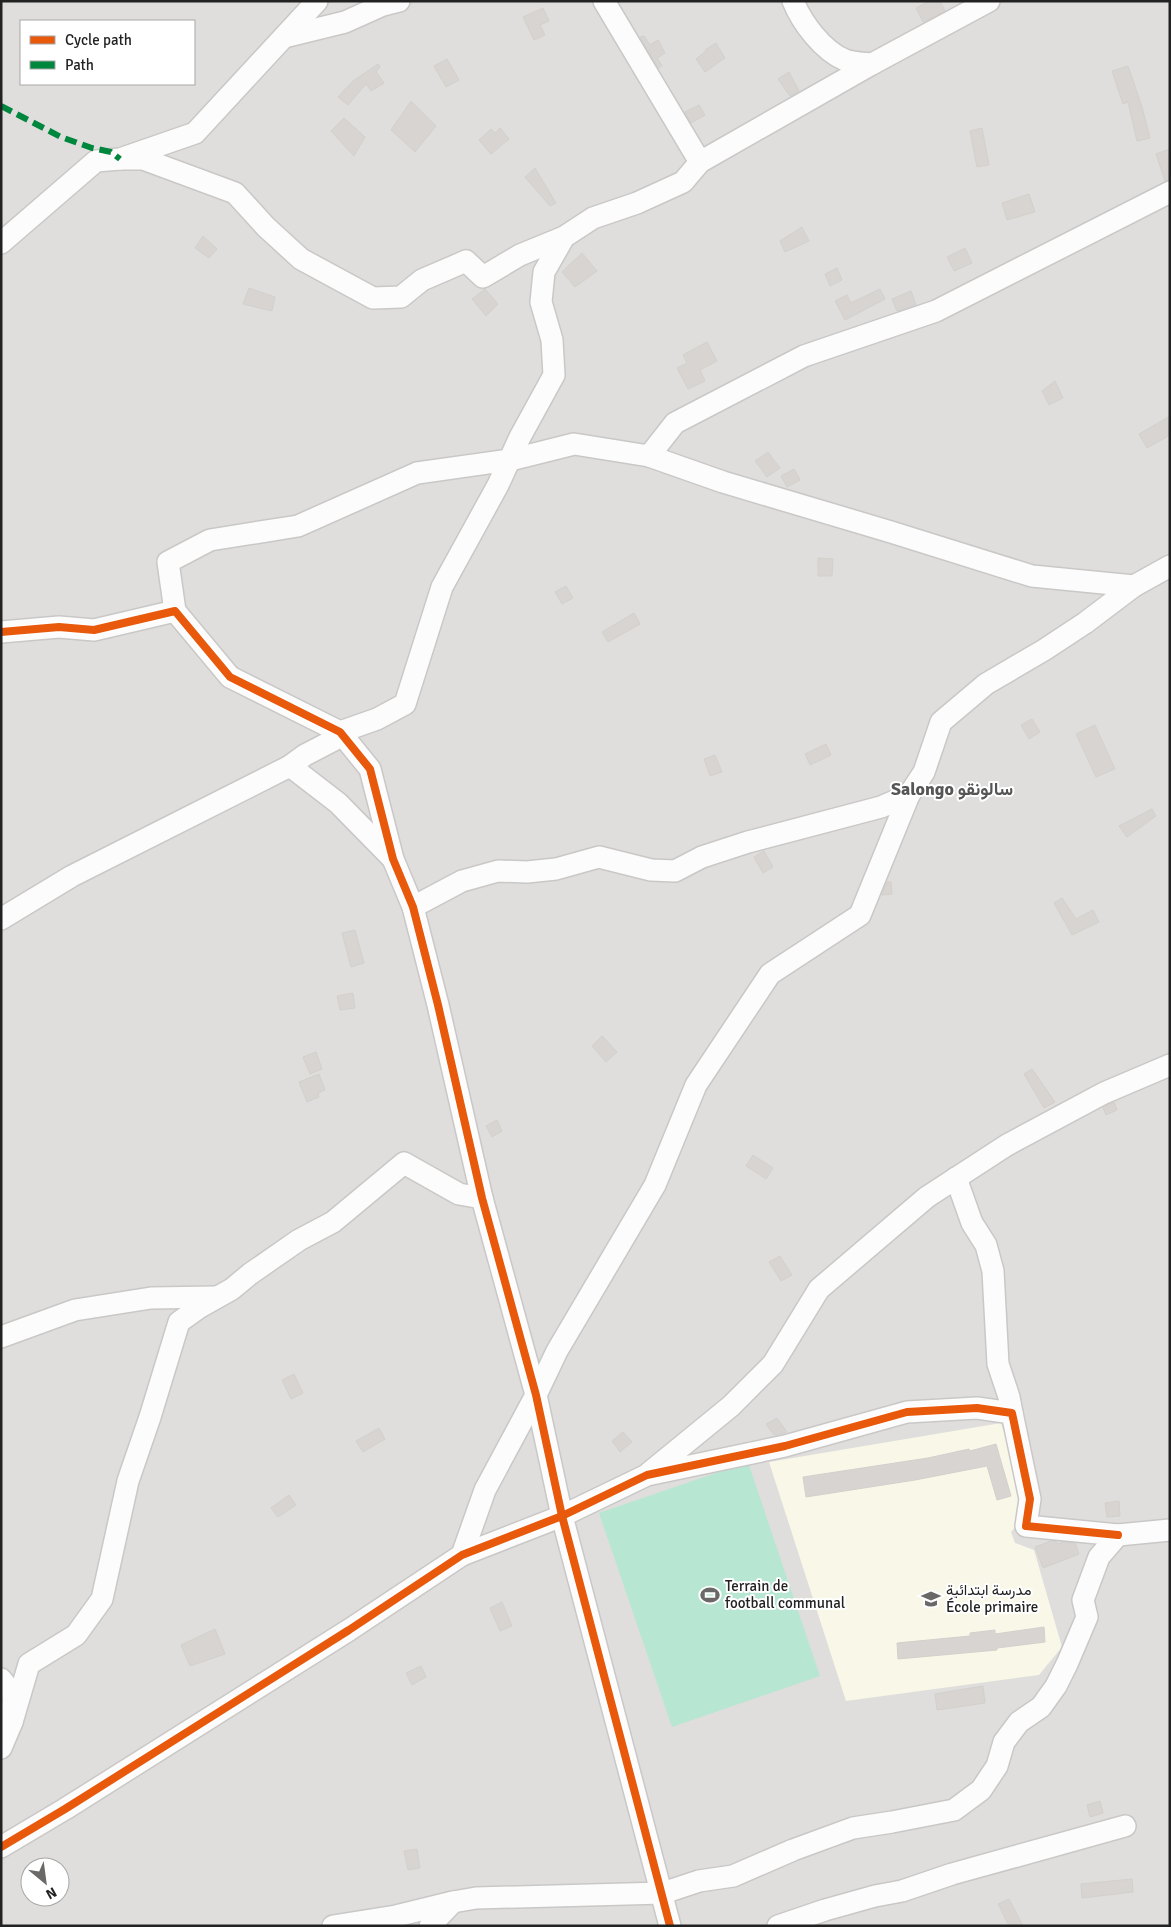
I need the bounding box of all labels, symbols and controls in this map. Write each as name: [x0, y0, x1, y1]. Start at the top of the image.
legend: [20, 20, 195, 85]
text: Cycle path: [65, 31, 132, 49]
text: Path: [65, 56, 94, 74]
district label: Salongo سالونقو: [891, 778, 1013, 800]
place label: Terrain de football communal: [725, 1577, 845, 1612]
place label: مدرسة ابتدائية École primaire: [946, 1581, 1038, 1616]
sports icon: Terrain de football communal: [699, 1584, 721, 1606]
school or university icon: مدرسة ابتدائية École primaire: [920, 1588, 942, 1610]
north arrow: [20, 1857, 70, 1907]
text: N: [43, 1883, 59, 1903]

